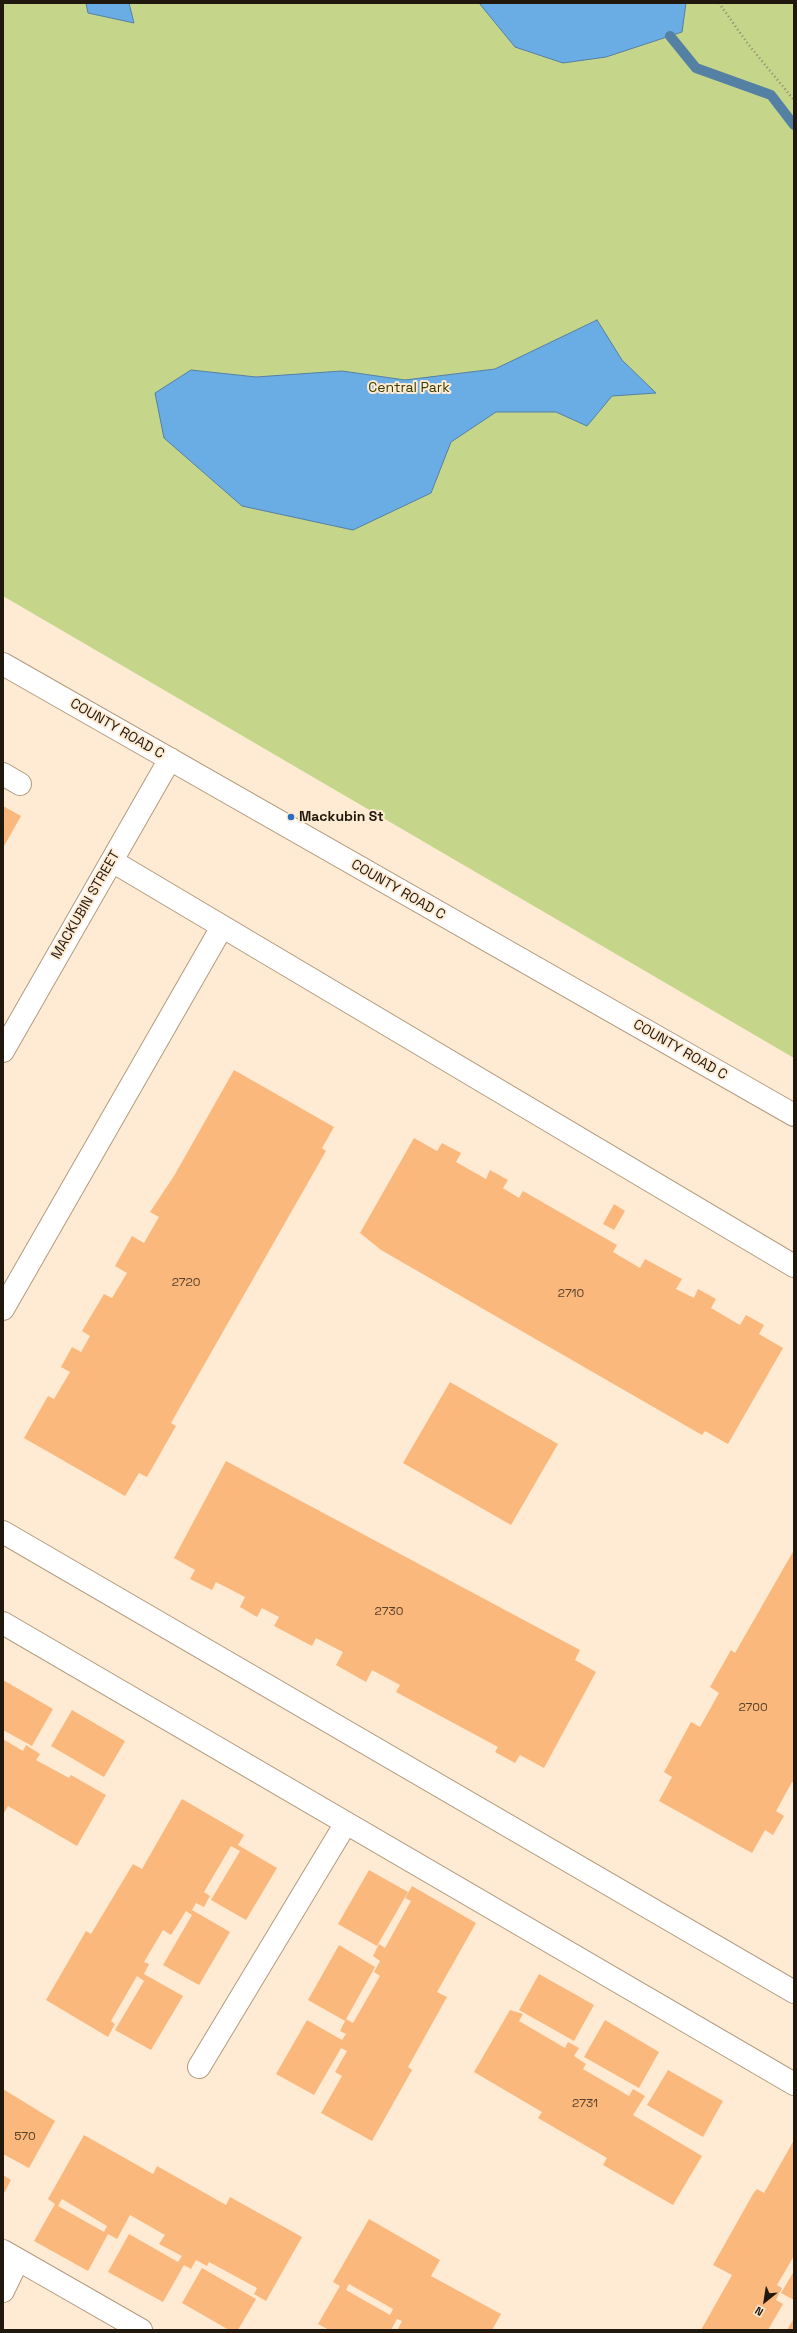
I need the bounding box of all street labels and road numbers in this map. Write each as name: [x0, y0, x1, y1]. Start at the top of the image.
street label: COUNTY ROAD C: [67, 695, 167, 763]
street label: MACKUBIN STREET: [48, 848, 124, 962]
street label: COUNTY ROAD C: [348, 856, 448, 924]
street label: COUNTY ROAD C: [630, 1016, 730, 1084]

